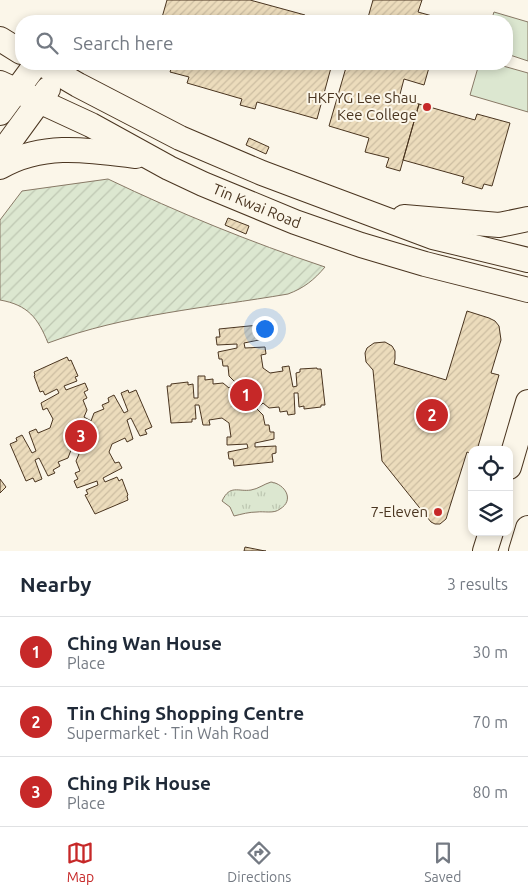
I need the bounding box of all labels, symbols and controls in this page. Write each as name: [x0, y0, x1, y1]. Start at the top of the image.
search box: [15, 15, 513, 70]
icon: search: [33, 29, 61, 57]
text: Search here: [73, 32, 173, 54]
place label: HKFYG Lee Shau Kee College: [307, 89, 417, 123]
marker: HKFYG Lee Shau Kee College: [421, 101, 433, 113]
street label: Tin Kwai Road: [210, 180, 303, 231]
your location: [252, 316, 278, 342]
pin: 1: [230, 376, 262, 414]
pin: 2: [416, 396, 448, 434]
pin: 3: [65, 417, 97, 455]
map controls: [468, 446, 513, 536]
button: locate: [468, 446, 513, 491]
button: layers: [468, 491, 513, 536]
place label: 7-Eleven: [370, 503, 428, 520]
marker: 7-Eleven: [432, 506, 444, 518]
text: Nearby: [20, 572, 91, 596]
text: 3 results: [447, 575, 508, 593]
text: Ching Wan House: [67, 632, 222, 654]
text: 1: [31, 643, 41, 661]
text: 30 m: [472, 643, 508, 661]
text: Place: [67, 654, 105, 672]
text: Tin Ching Shopping Centre: [67, 702, 304, 724]
text: 2: [31, 713, 41, 731]
text: 70 m: [472, 713, 508, 731]
text: Supermarket · Tin Wah Road: [67, 724, 269, 742]
text: Ching Pik House: [67, 772, 211, 794]
text: 3: [31, 783, 41, 801]
text: 80 m: [472, 783, 508, 801]
text: Place: [67, 794, 105, 812]
tab: Map: [66, 839, 94, 885]
tab: Directions: [227, 839, 291, 885]
tab: Saved: [424, 839, 462, 885]

